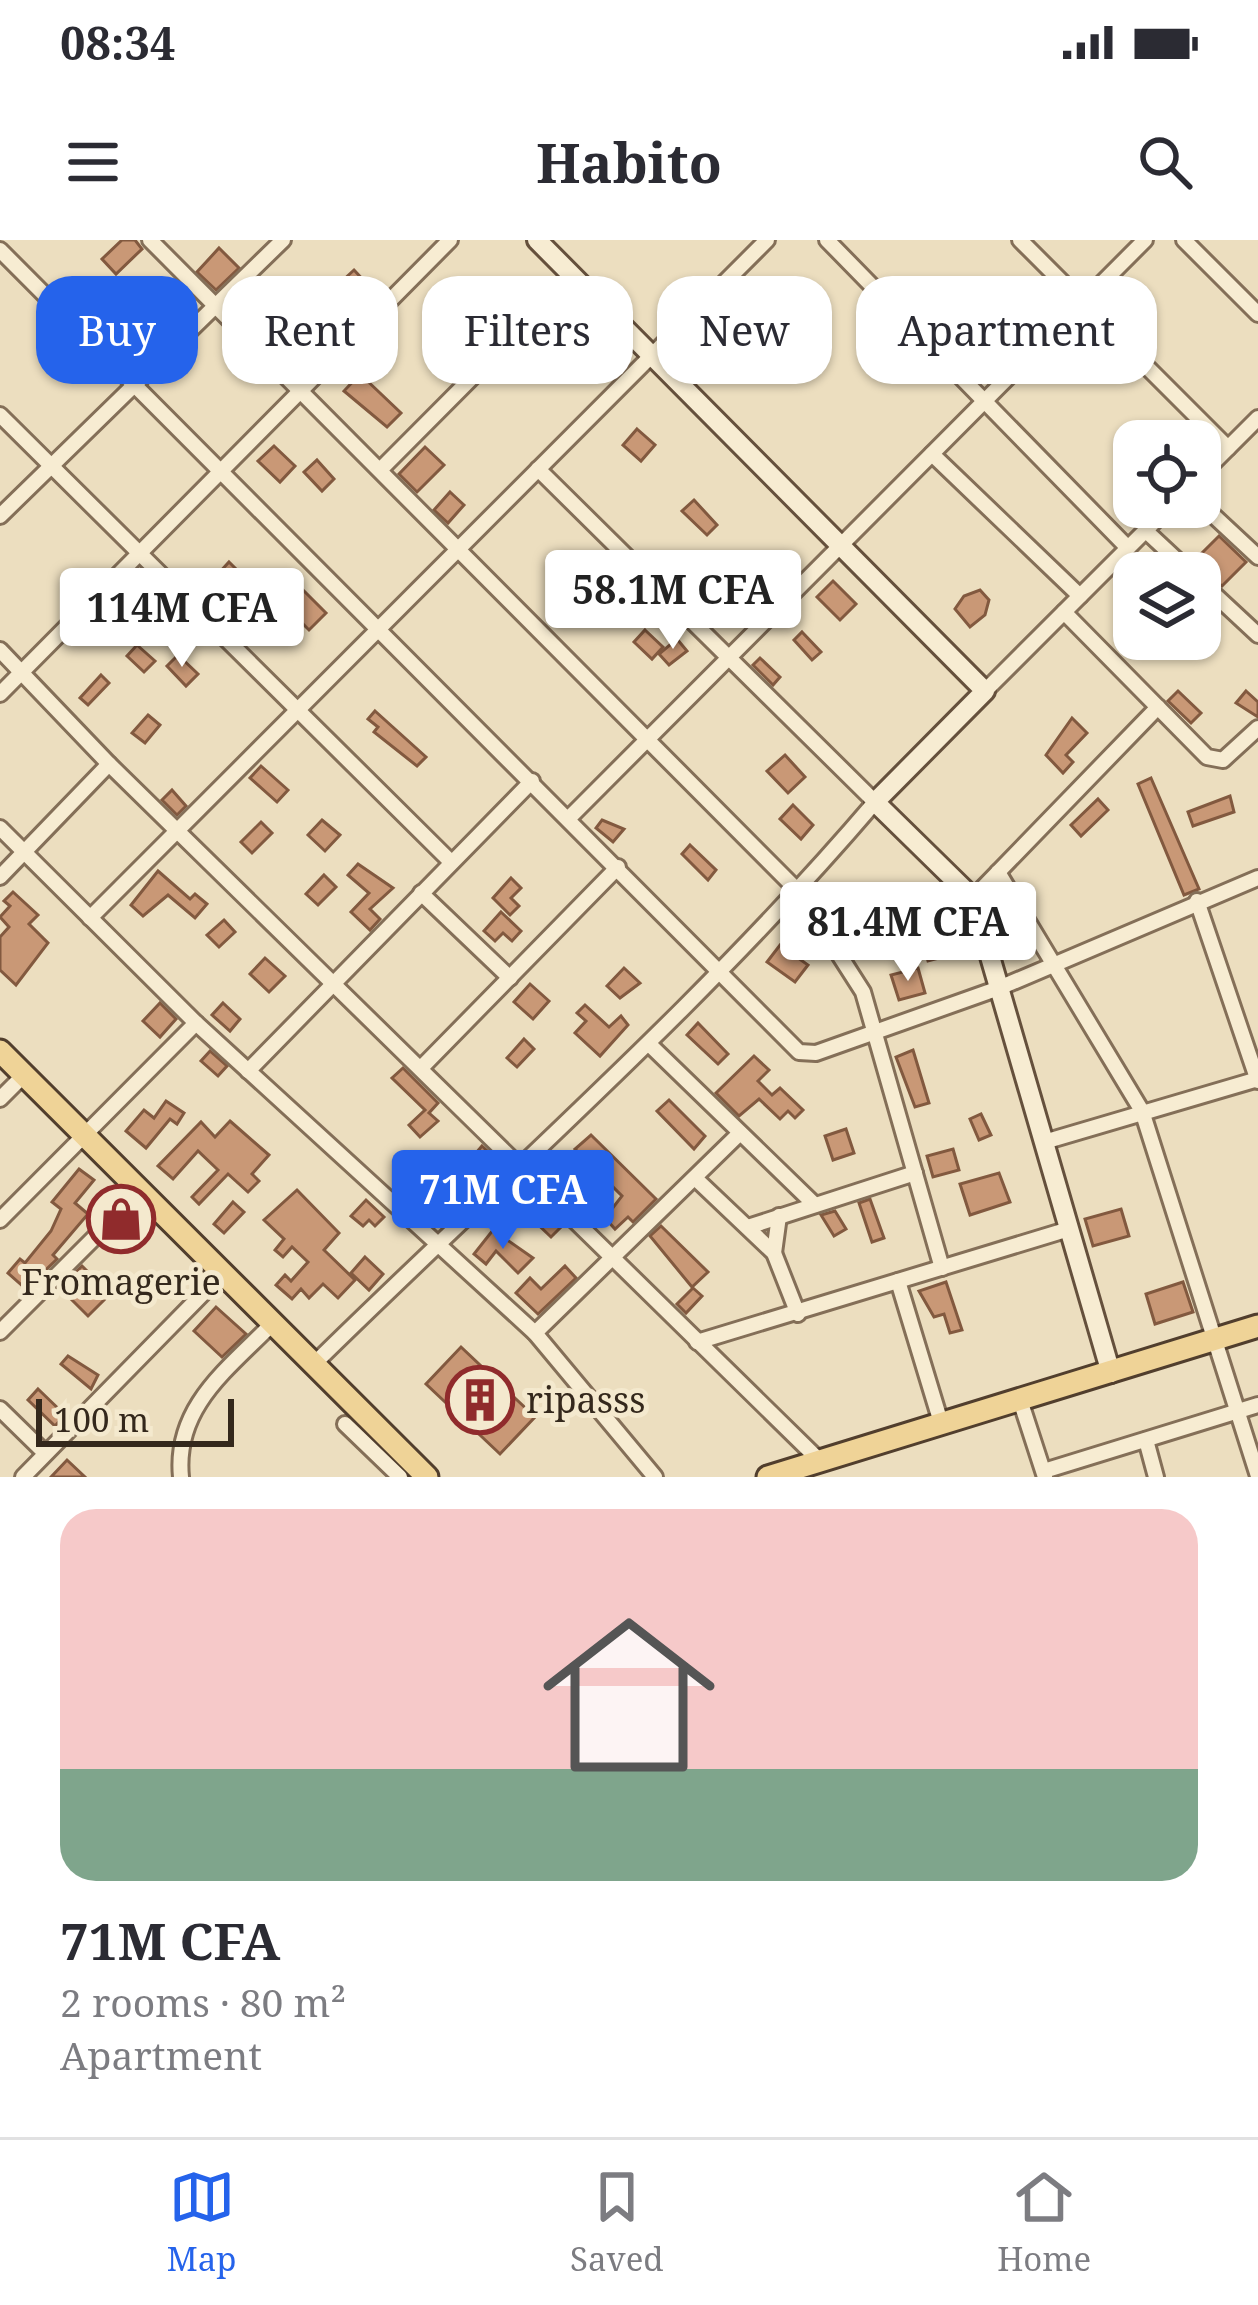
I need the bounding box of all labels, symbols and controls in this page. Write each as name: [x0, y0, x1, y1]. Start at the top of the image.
text: 08:34: [60, 12, 175, 73]
text: Habito: [536, 125, 722, 199]
icon: menu: [60, 129, 126, 195]
icon: search: [1132, 129, 1198, 195]
chip: Buy: [36, 276, 198, 384]
chip: Rent: [222, 276, 398, 384]
chip: Filters: [422, 276, 633, 384]
chip: New: [657, 276, 832, 384]
chip: Apartment: [856, 276, 1157, 384]
map controls: [1113, 420, 1221, 660]
button: locate: [1113, 420, 1221, 528]
pin: 58.1M CFA: [536, 550, 810, 652]
button: layers: [1113, 552, 1221, 660]
text: 58.1M CFA: [572, 562, 774, 615]
pin: 114M CFA: [58, 568, 306, 670]
text: 114M CFA: [87, 580, 277, 633]
pin: 81.4M CFA: [771, 882, 1045, 984]
text: 81.4M CFA: [807, 894, 1009, 947]
pin: 71M CFA: [392, 1150, 614, 1252]
text: 71M CFA: [419, 1162, 587, 1215]
shop icon: Fromagerie: [86, 1184, 156, 1254]
place label: Fromagerie: [21, 1257, 221, 1306]
building icon: ripasss: [445, 1365, 515, 1435]
place label: ripasss: [526, 1375, 646, 1424]
scale bar: [36, 1393, 234, 1446]
text: 100 m: [54, 1397, 149, 1442]
icon: home: [521, 1587, 737, 1803]
text: 71M CFA: [60, 1905, 280, 1975]
text: 2 rooms · 80 m²: [60, 1975, 346, 2028]
text: Apartment: [60, 2028, 262, 2081]
tab: Map: [167, 2164, 237, 2281]
tab: Saved: [570, 2164, 664, 2281]
tab: Home: [997, 2164, 1091, 2281]

